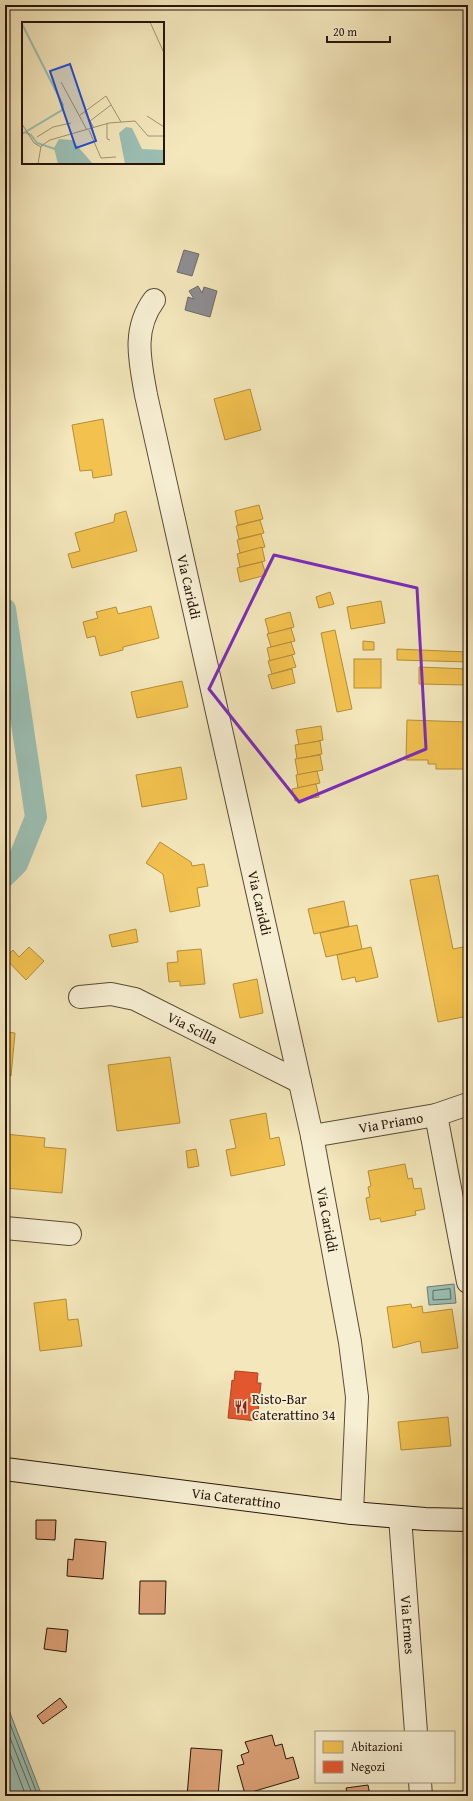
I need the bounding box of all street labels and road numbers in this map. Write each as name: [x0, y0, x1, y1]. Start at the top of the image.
street label: Via Cariddi: [172, 552, 206, 621]
street label: Via Cariddi: [243, 869, 277, 937]
street label: Via Scilla: [164, 1007, 222, 1049]
street label: Via Priamo: [357, 1107, 425, 1138]
street label: Via Cariddi: [312, 1186, 343, 1254]
street label: Via Caterattino: [190, 1483, 282, 1514]
street label: Via Ermes: [396, 1594, 420, 1655]

